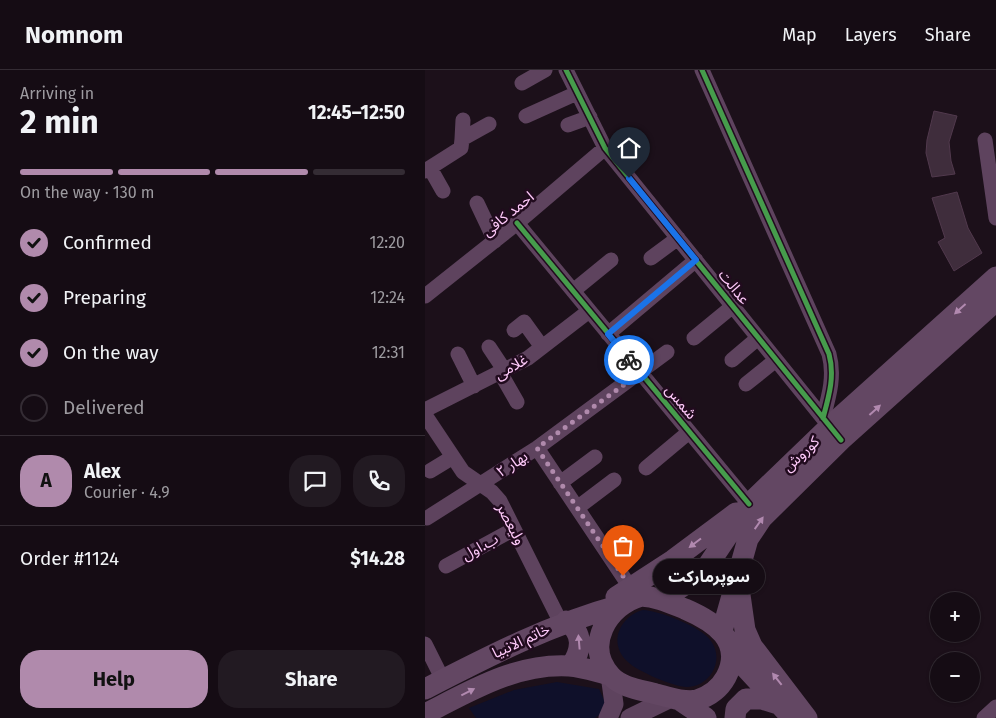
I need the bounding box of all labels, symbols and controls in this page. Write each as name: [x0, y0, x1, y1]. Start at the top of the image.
text: Nomnom: [25, 21, 123, 49]
text: Map: [782, 24, 817, 46]
text: Layers: [845, 24, 897, 46]
text: Share: [925, 24, 971, 46]
text: Arriving in: [20, 84, 94, 103]
text: 12:45–12:50: [308, 101, 405, 124]
text: 2 min: [20, 103, 99, 141]
pin: [608, 127, 650, 178]
icon: home: [615, 134, 643, 162]
text: On the way · 130 m: [20, 183, 155, 202]
street label: احمد کافی: [479, 188, 537, 240]
icon: check: [20, 229, 48, 257]
text: Confirmed: [63, 231, 152, 254]
text: 12:20: [369, 233, 405, 252]
street label: عدالت: [715, 266, 754, 308]
icon: check: [20, 284, 48, 312]
text: Preparing: [63, 286, 146, 309]
text: 12:24: [370, 288, 405, 307]
one-way arrow: [953, 304, 966, 315]
courier: [604, 335, 654, 385]
icon: check: [20, 339, 48, 367]
text: On the way: [63, 341, 159, 364]
text: 12:31: [372, 343, 405, 362]
icon: bike: [615, 346, 643, 374]
street label: غلامی: [491, 350, 531, 384]
street label: شمس: [661, 381, 701, 423]
text: Delivered: [63, 396, 145, 419]
one-way arrow: [868, 404, 881, 415]
street label: کوروش: [779, 432, 824, 475]
street label: بهار ۲: [493, 447, 531, 481]
button: chat: [289, 455, 341, 507]
button: phone: [353, 455, 405, 507]
text: Alex: [84, 460, 121, 483]
text: A: [40, 469, 52, 492]
text: Courier · 4.9: [84, 483, 170, 502]
street label: ولیعصر: [492, 499, 529, 548]
one-way arrow: [754, 516, 764, 530]
pin: [602, 525, 644, 576]
street label: ب.اول: [458, 530, 502, 564]
icon: bag: [609, 532, 637, 560]
one-way arrow: [688, 538, 702, 548]
text: Order #1124: [20, 547, 119, 570]
text: $14.28: [350, 547, 405, 570]
callout: سوپرمارکت: [653, 558, 765, 594]
text: سوپرمارکت: [668, 567, 750, 586]
map controls: [930, 592, 980, 702]
button: +: [930, 592, 980, 642]
street label: خاتم الانبیا: [489, 620, 554, 664]
one-way arrow: [575, 634, 583, 650]
button: Help: [20, 650, 208, 708]
button: Share: [218, 650, 405, 708]
button: −: [930, 652, 980, 702]
one-way arrow: [772, 673, 783, 686]
one-way arrow: [461, 688, 476, 696]

